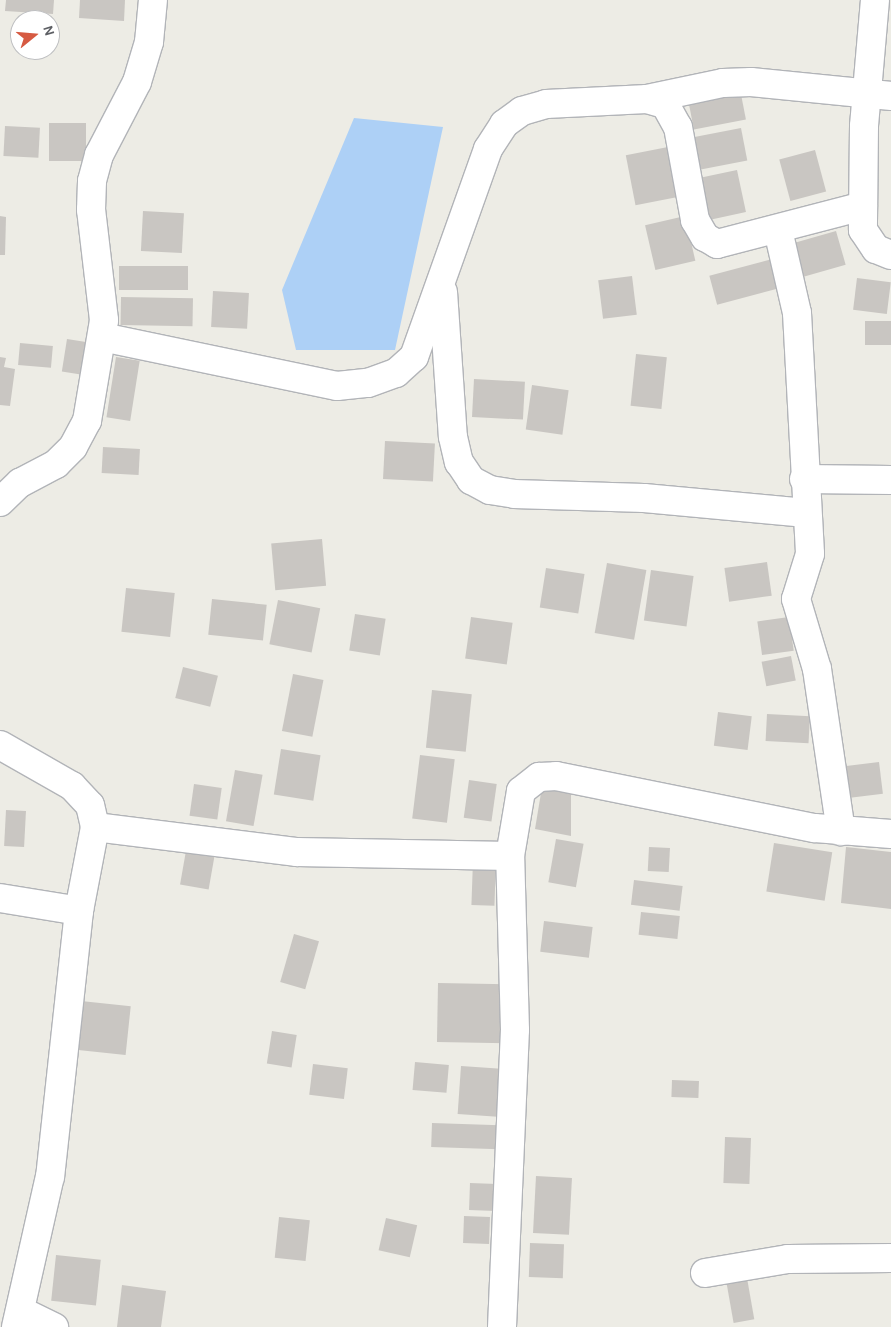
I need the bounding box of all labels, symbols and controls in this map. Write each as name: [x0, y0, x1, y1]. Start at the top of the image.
north arrow: [10, 10, 60, 60]
text: N: [39, 23, 58, 38]

